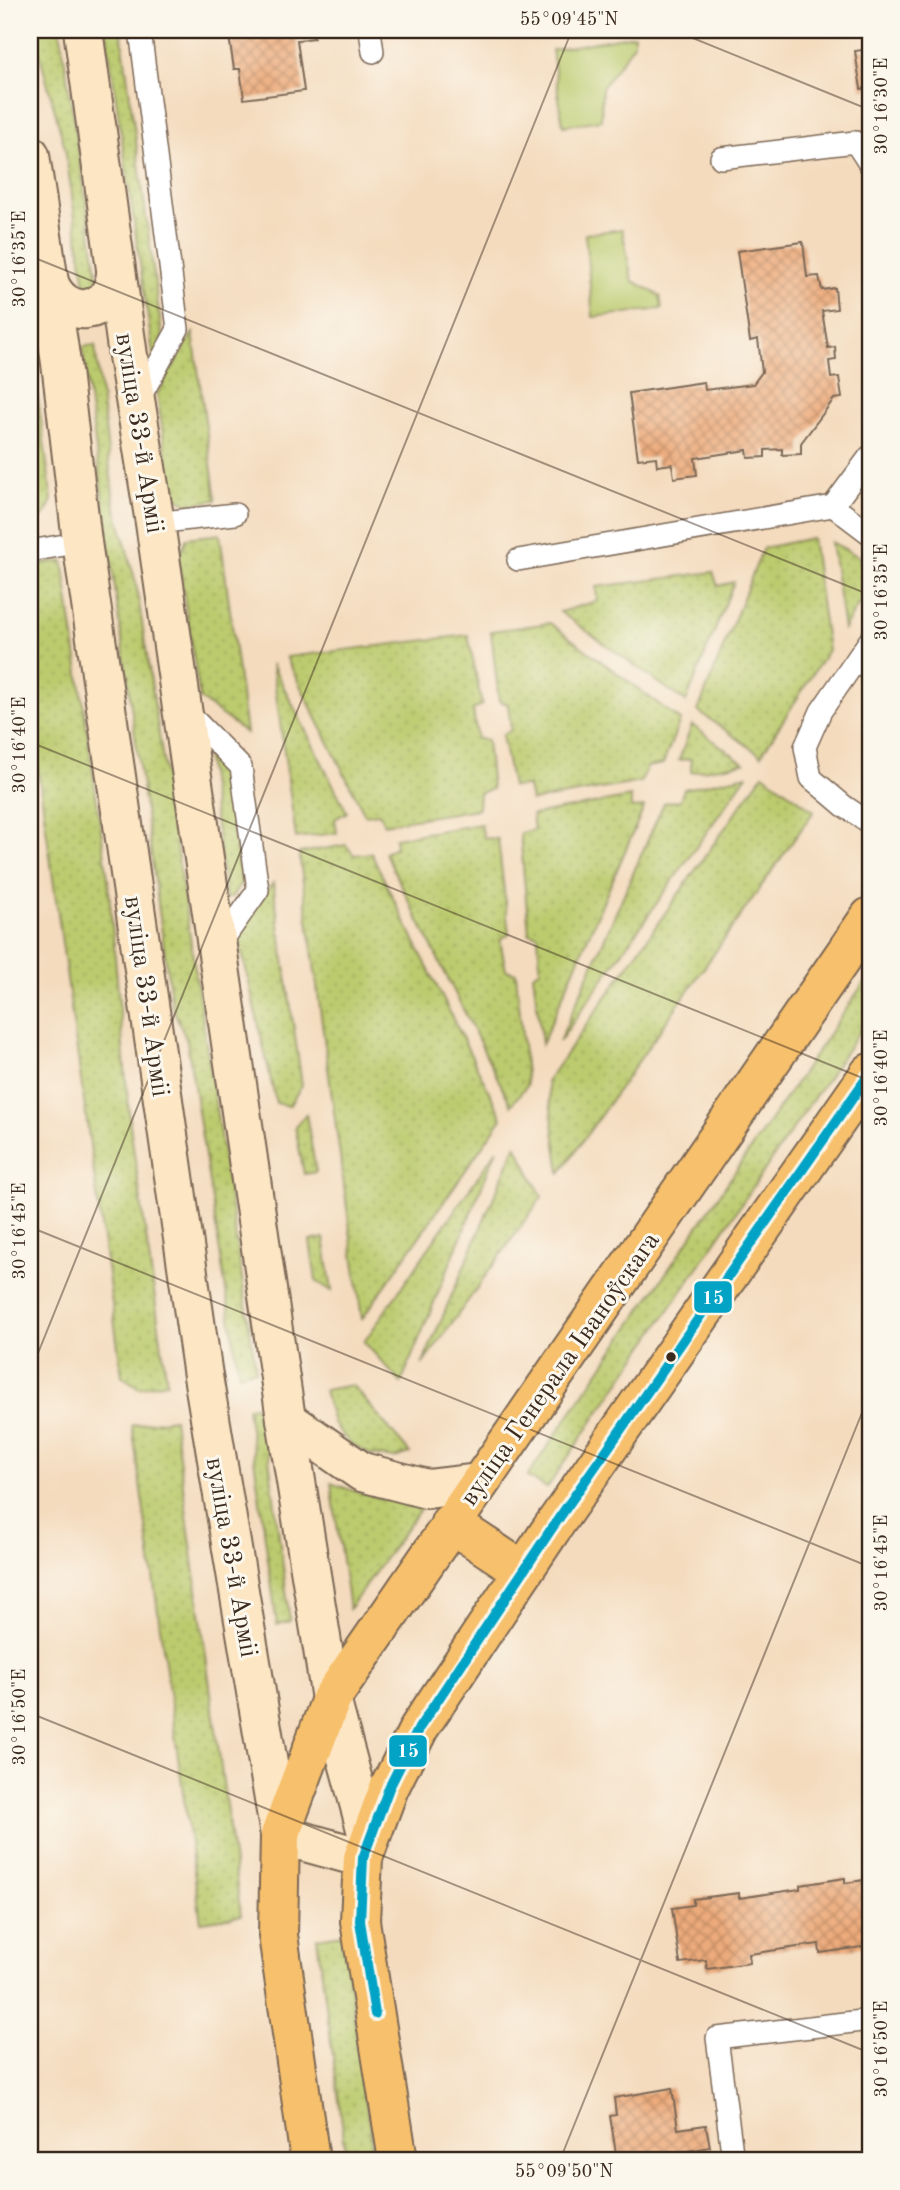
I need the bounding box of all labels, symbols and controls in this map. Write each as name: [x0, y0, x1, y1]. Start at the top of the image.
text: 55°09'45"N: [520, 11, 618, 29]
text: 30°16'30"E: [873, 58, 891, 154]
text: 30°16'35"E: [11, 211, 29, 307]
street label: вуліца 33-й Арміі: [110, 331, 168, 535]
text: 30°16'35"E: [873, 544, 891, 640]
text: 30°16'40"E: [11, 697, 29, 793]
street label: вуліца 33-й Арміі: [119, 894, 173, 1098]
text: 30°16'40"E: [873, 1030, 891, 1126]
text: 30°16'45"E: [11, 1183, 29, 1279]
street label: вуліца Генерала Іваноўскага: [456, 1228, 665, 1511]
line badge: 15: [693, 1280, 733, 1314]
text: 15: [702, 1290, 724, 1309]
unlabelled marker: [664, 1350, 678, 1364]
street label: вуліца 33-й Арміі: [201, 1455, 261, 1659]
text: 30°16'45"E: [873, 1515, 891, 1611]
text: 30°16'50"E: [11, 1669, 29, 1765]
line badge: 15: [388, 1734, 428, 1768]
text: 15: [397, 1743, 419, 1762]
text: 30°16'50"E: [873, 2001, 891, 2097]
text: 55°09'50"N: [515, 2163, 613, 2181]

